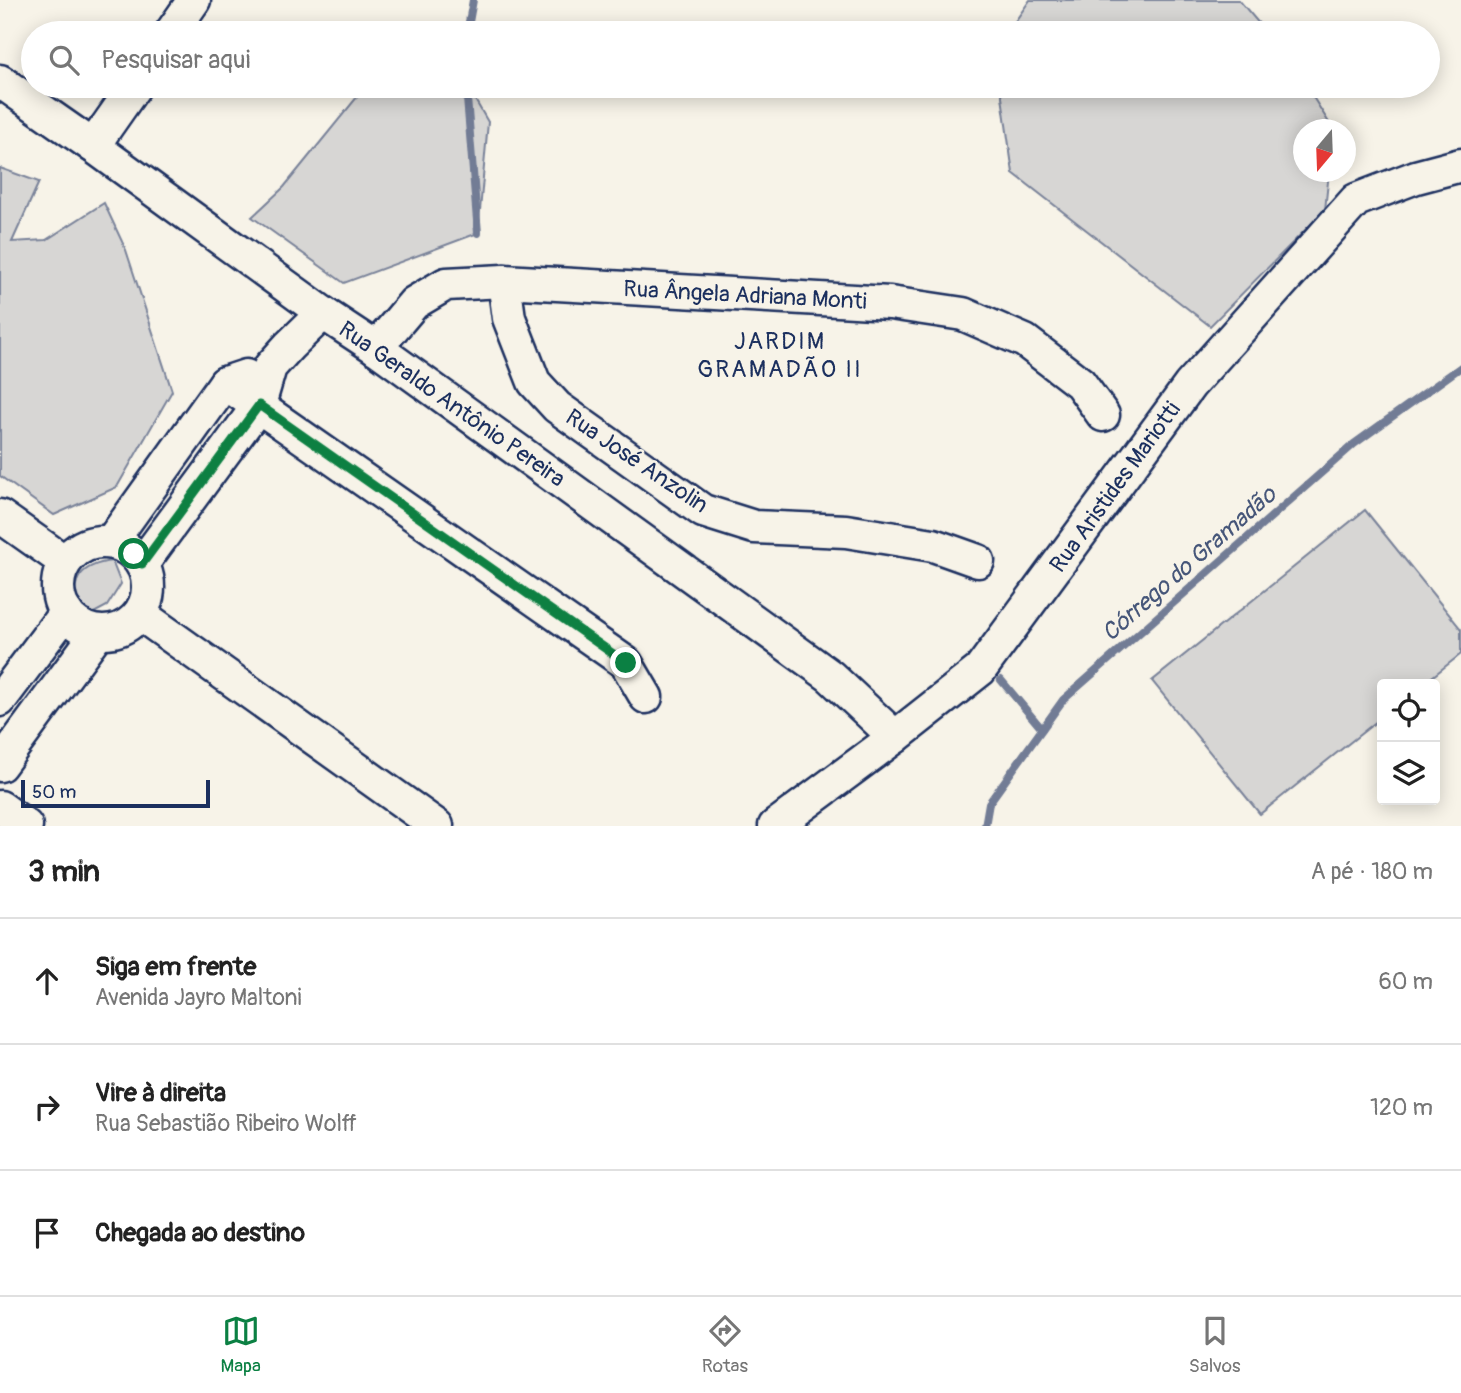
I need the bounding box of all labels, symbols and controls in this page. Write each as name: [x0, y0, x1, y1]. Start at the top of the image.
search box: [21, 21, 1440, 98]
icon: search: [45, 41, 83, 79]
text: Pesquisar aqui: [101, 44, 250, 76]
north arrow: [1293, 119, 1356, 182]
street label: Rua Ângela Adriana Monti: [623, 274, 867, 316]
street label: Rua Geraldo Antônio Pereira: [333, 315, 571, 493]
district label: JARDIM GRAMADÃO II: [697, 327, 863, 384]
street label: Rua Aristides Mariotti: [1043, 396, 1187, 578]
street label: Rua José Anzolin: [560, 403, 714, 519]
water label: Córrego do Gramadão: [1096, 479, 1284, 647]
route start: [118, 538, 149, 569]
route end: [610, 647, 641, 678]
map controls: [1377, 679, 1440, 805]
button: locate: [1377, 679, 1440, 742]
button: layers: [1377, 742, 1440, 805]
scale bar: [21, 777, 210, 809]
text: 50 m: [32, 780, 76, 804]
text: 3 min: [28, 853, 100, 890]
text: A pé · 180 m: [1311, 857, 1433, 886]
text: Siga em frente: [95, 951, 256, 983]
icon: ahead: [28, 962, 66, 1000]
text: 60 m: [1378, 967, 1433, 996]
text: Avenida Jayro Maltoni: [95, 983, 302, 1012]
text: Vire à direita: [95, 1077, 226, 1109]
icon: right: [28, 1088, 66, 1126]
text: 120 m: [1370, 1093, 1433, 1122]
text: Rua Sebastião Ribeiro Wolff: [95, 1109, 357, 1138]
icon: arrive: [28, 1214, 66, 1252]
text: Chegada ao destino: [95, 1217, 305, 1249]
tab: Mapa: [220, 1312, 261, 1378]
tab: Rotas: [702, 1312, 748, 1378]
tab: Salvos: [1189, 1312, 1241, 1378]

